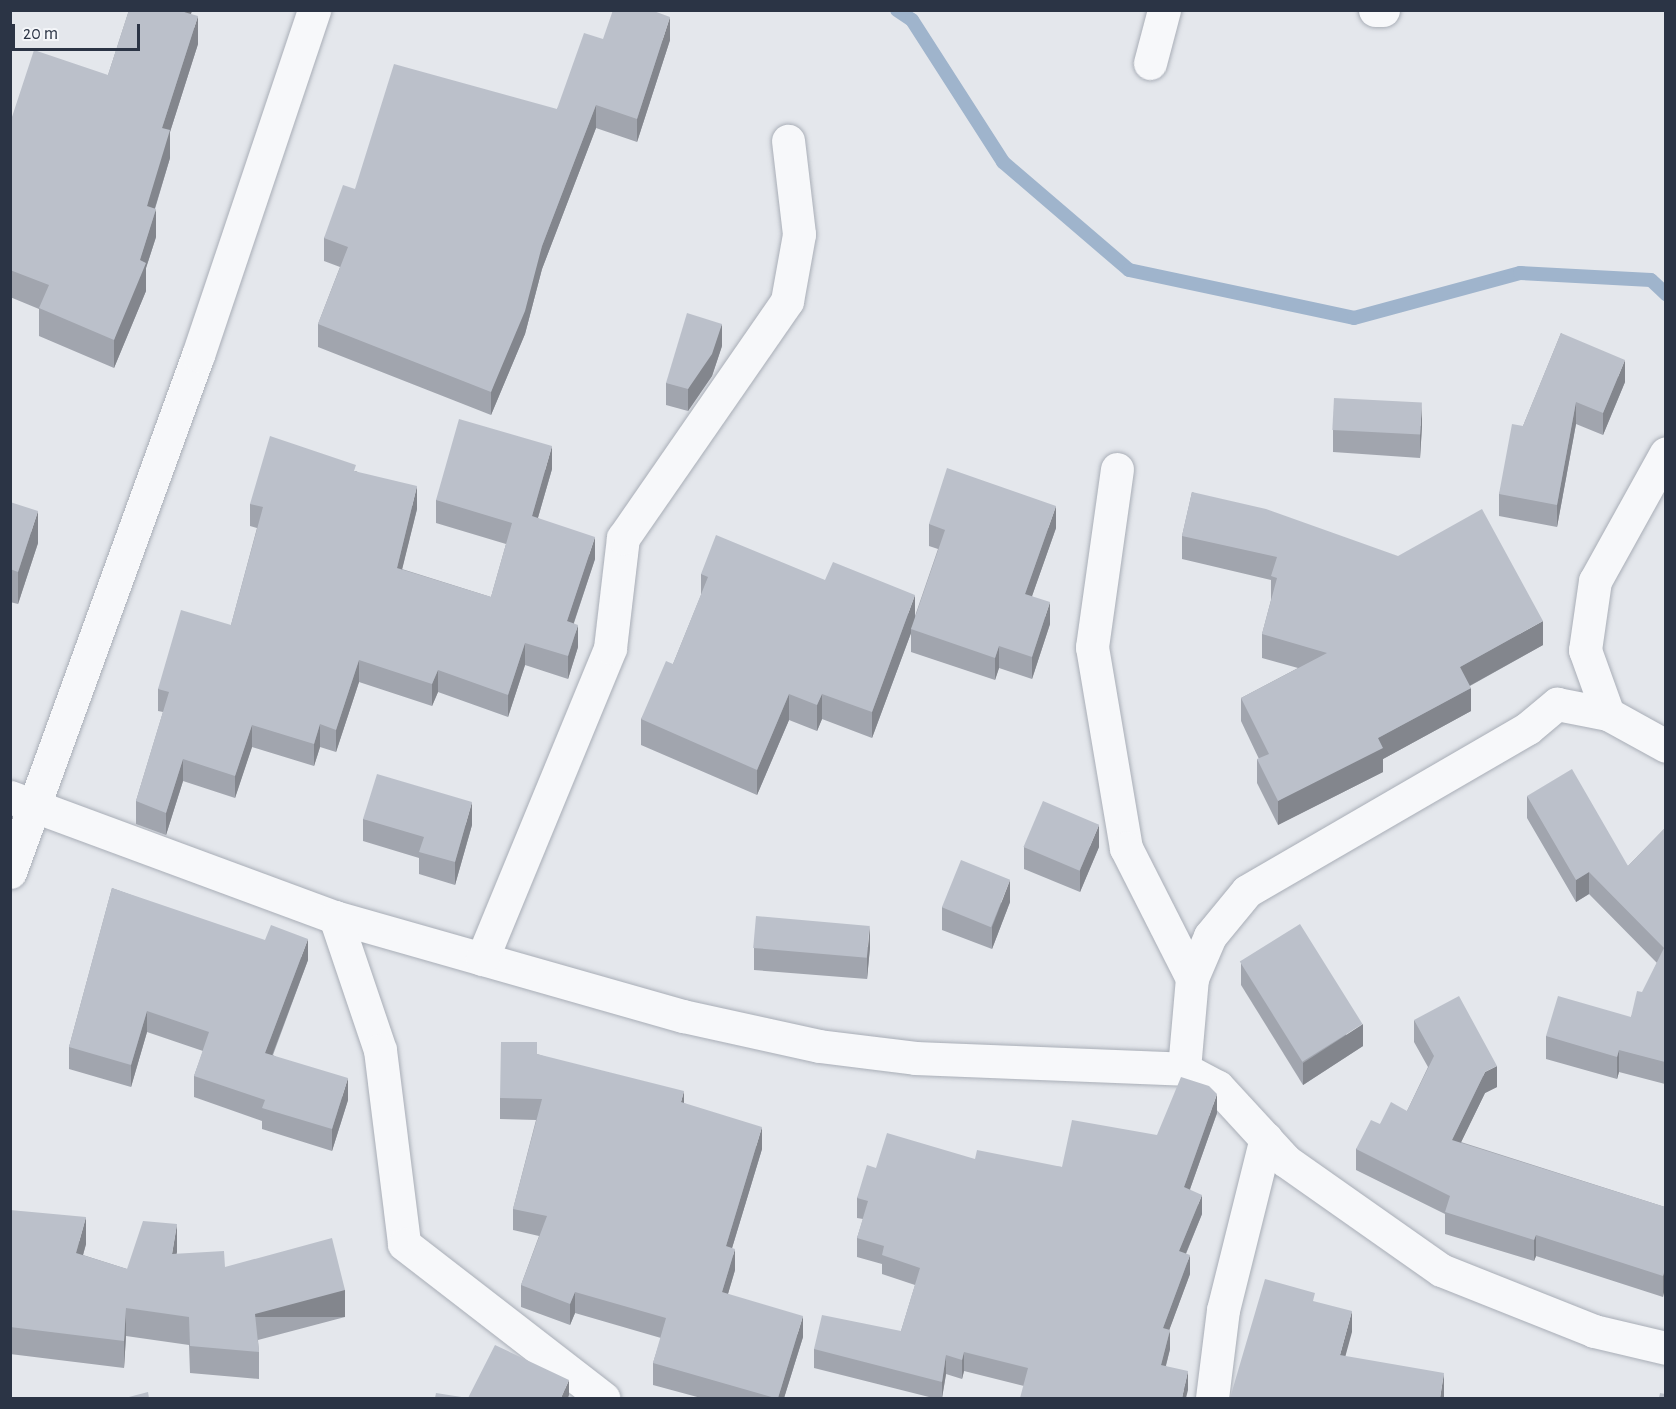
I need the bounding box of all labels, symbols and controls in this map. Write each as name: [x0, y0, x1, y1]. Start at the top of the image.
scale bar: [15, 12, 142, 50]
text: 20 m: [23, 25, 58, 43]

